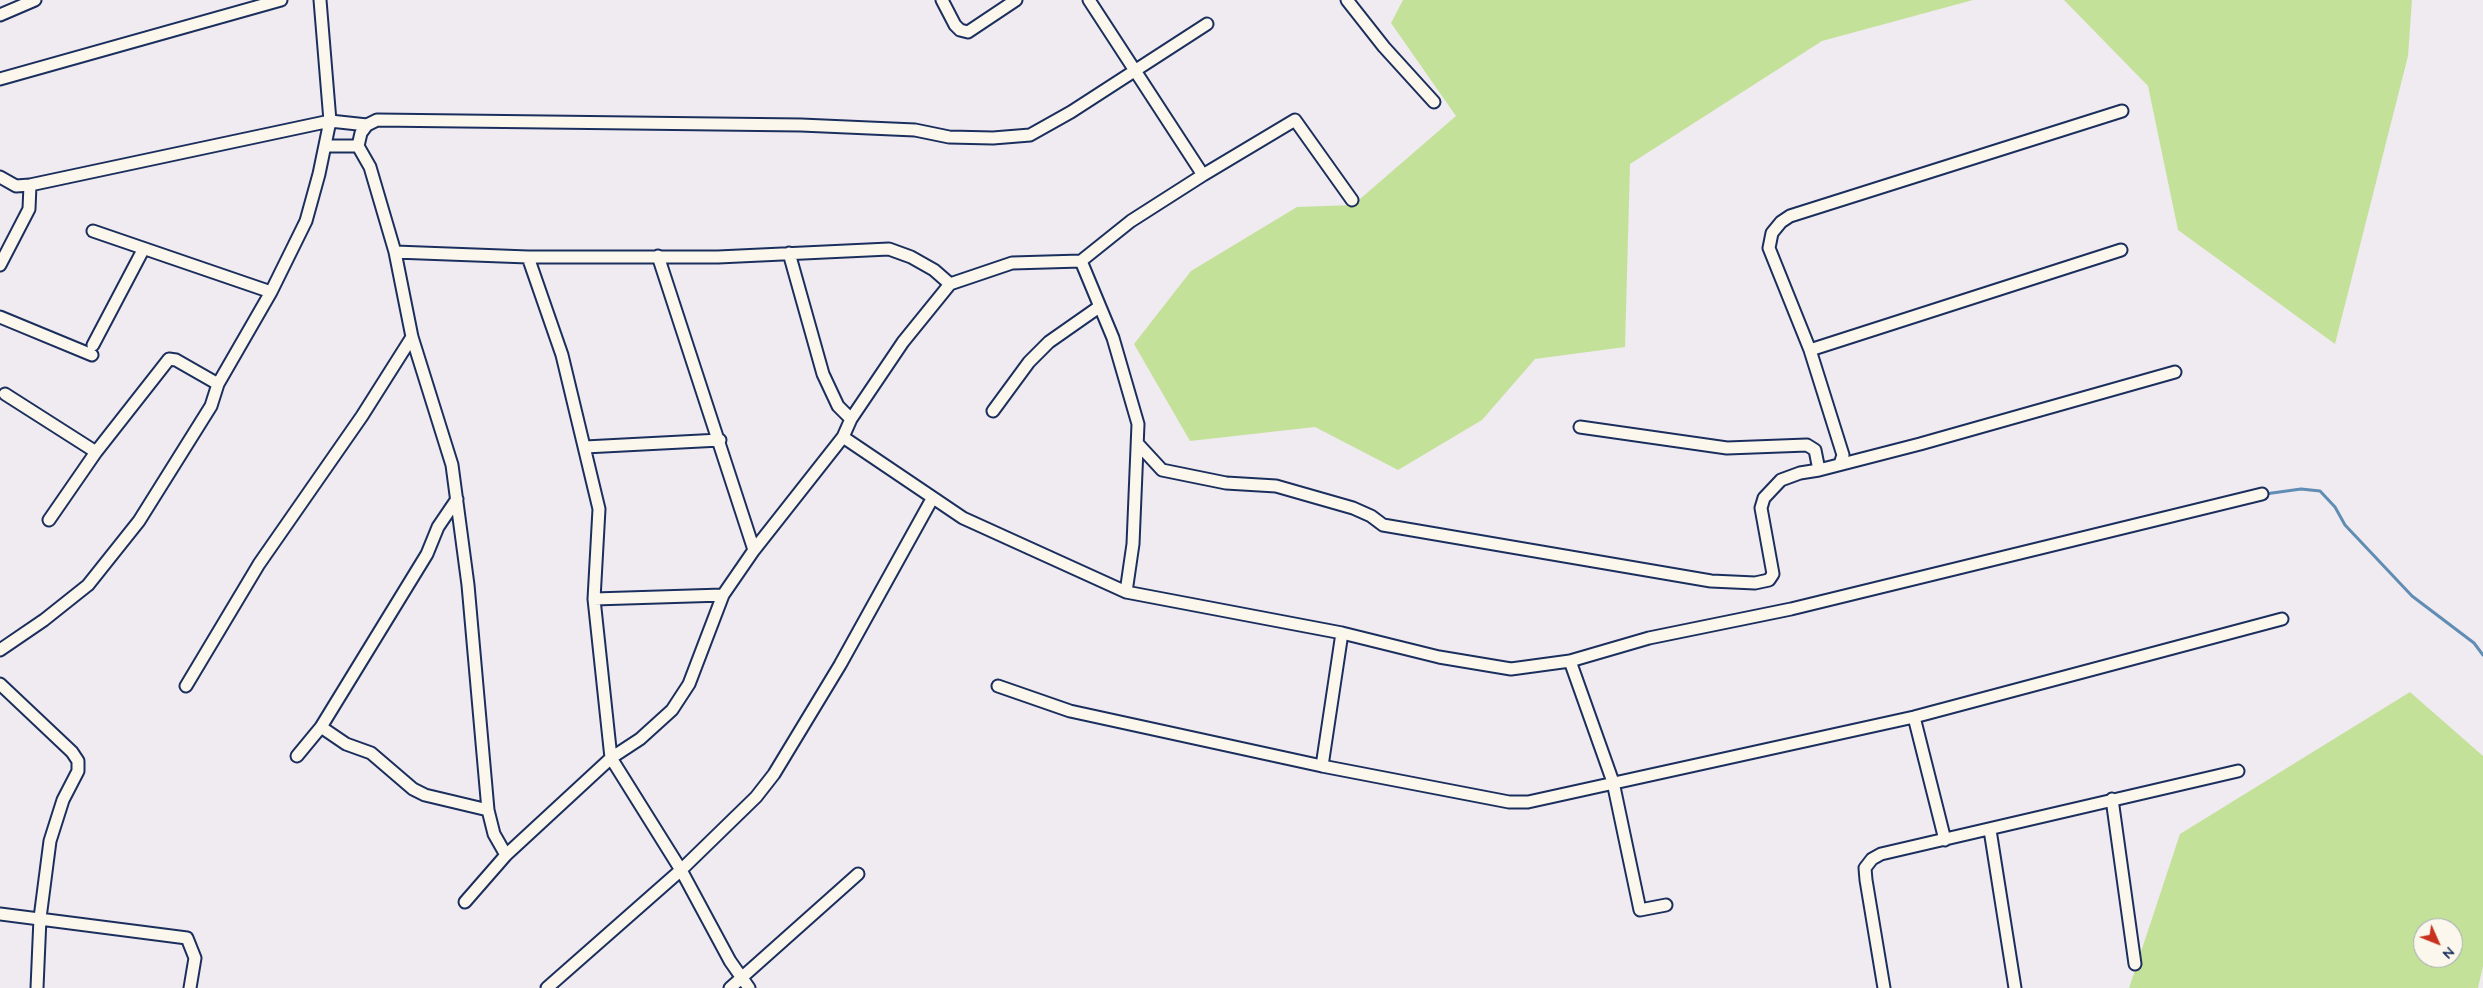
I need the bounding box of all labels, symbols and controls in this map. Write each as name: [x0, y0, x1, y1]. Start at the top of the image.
north arrow: [2413, 918, 2463, 968]
text: N: [2438, 943, 2458, 963]

